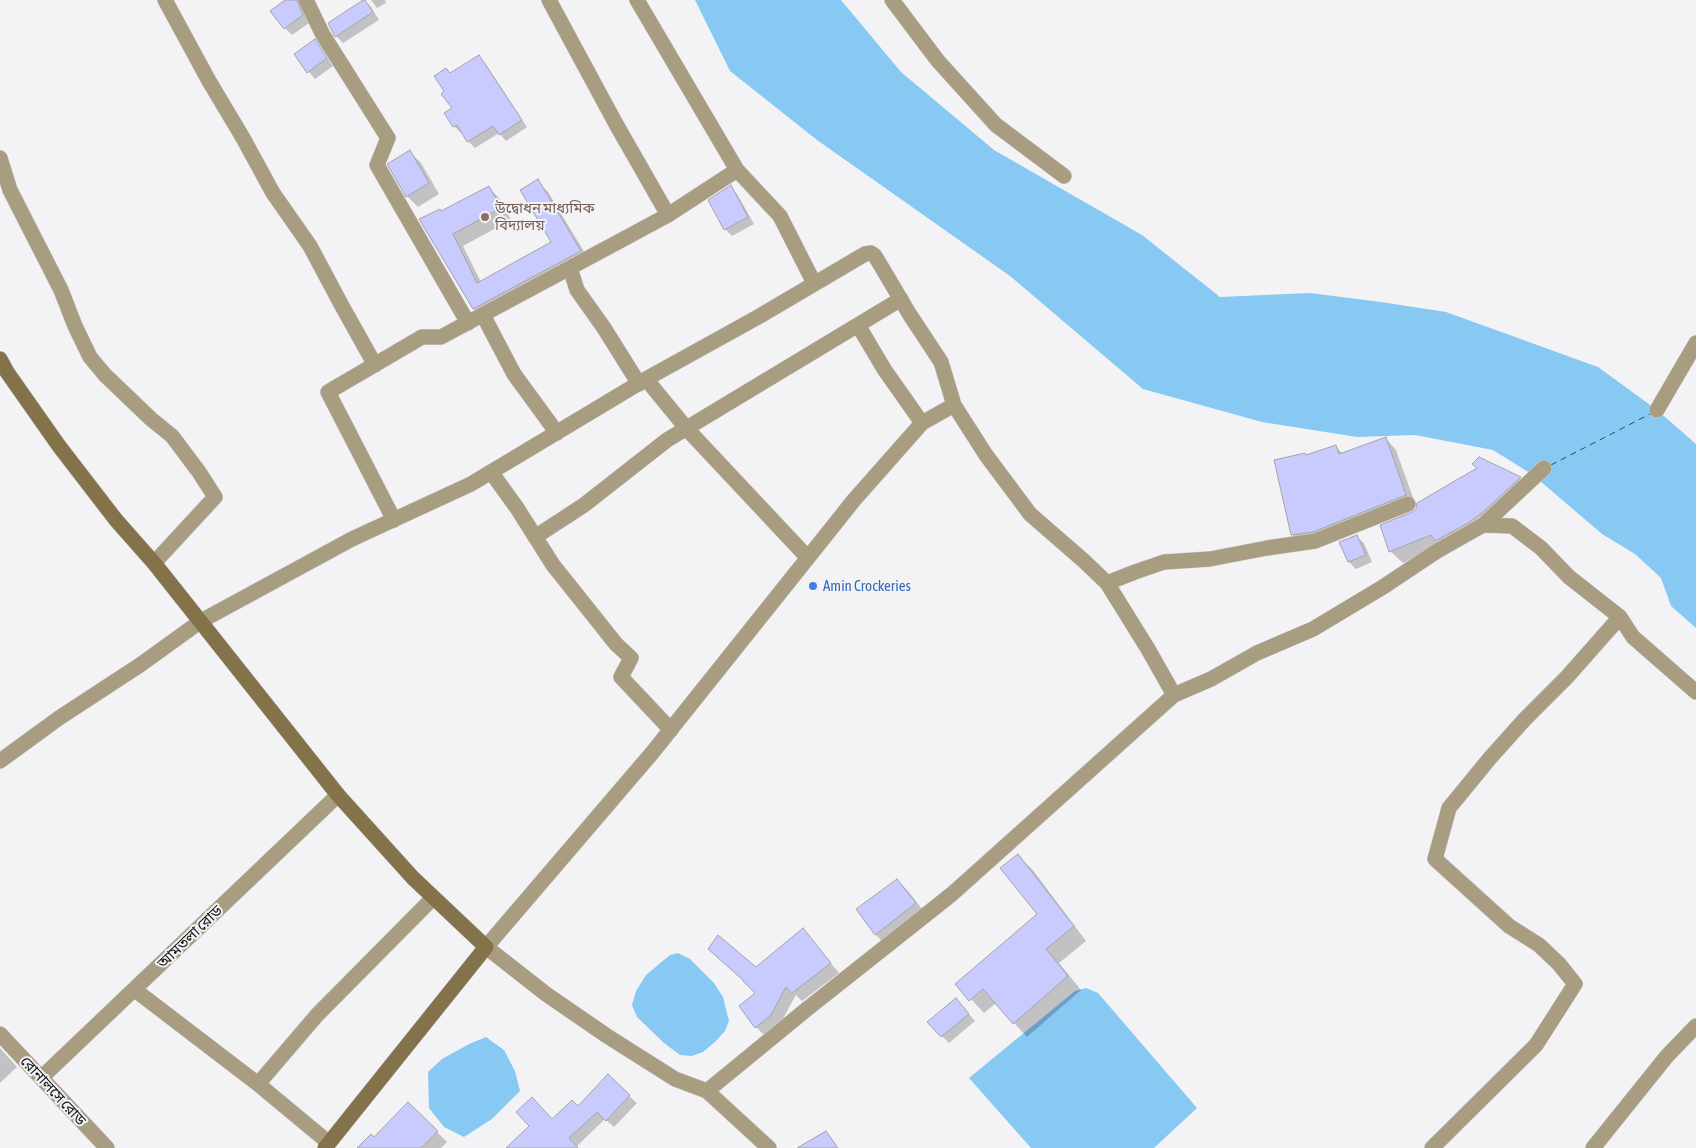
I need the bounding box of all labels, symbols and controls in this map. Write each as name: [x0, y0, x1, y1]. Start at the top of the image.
place label: উদ্বোধন মাধ্যমিক বিদ্যালয়: [495, 199, 595, 234]
marker: উদ্বোধন মাধ্যমিক বিদ্যালয়: [479, 211, 491, 223]
place label: Amin Crockeries: [823, 577, 911, 595]
marker: Amin Crockeries: [807, 580, 819, 592]
street label: আমতলা রোড: [154, 902, 226, 972]
street label: রোনালসে রোড: [16, 1053, 90, 1129]

